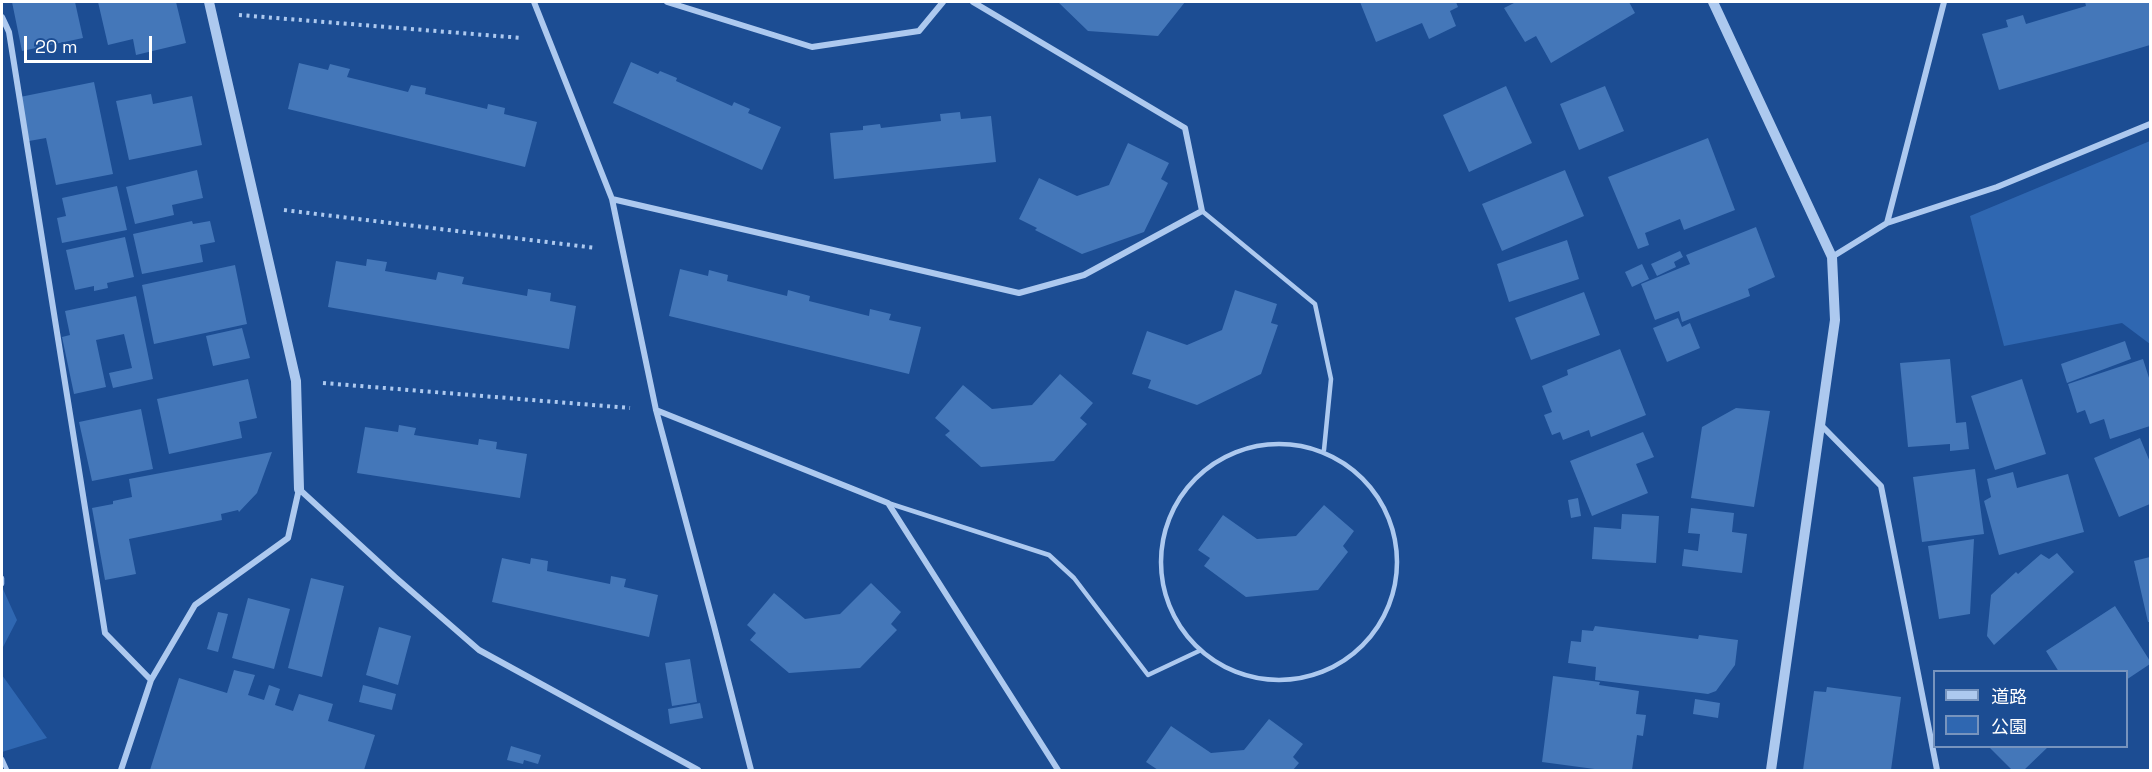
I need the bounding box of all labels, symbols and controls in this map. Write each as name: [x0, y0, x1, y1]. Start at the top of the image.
scale bar: [27, 24, 154, 62]
text: 20 m: [35, 35, 78, 58]
legend: [1933, 670, 2128, 748]
text: 道路: [1991, 685, 2027, 708]
text: 公園: [1991, 715, 2027, 738]

